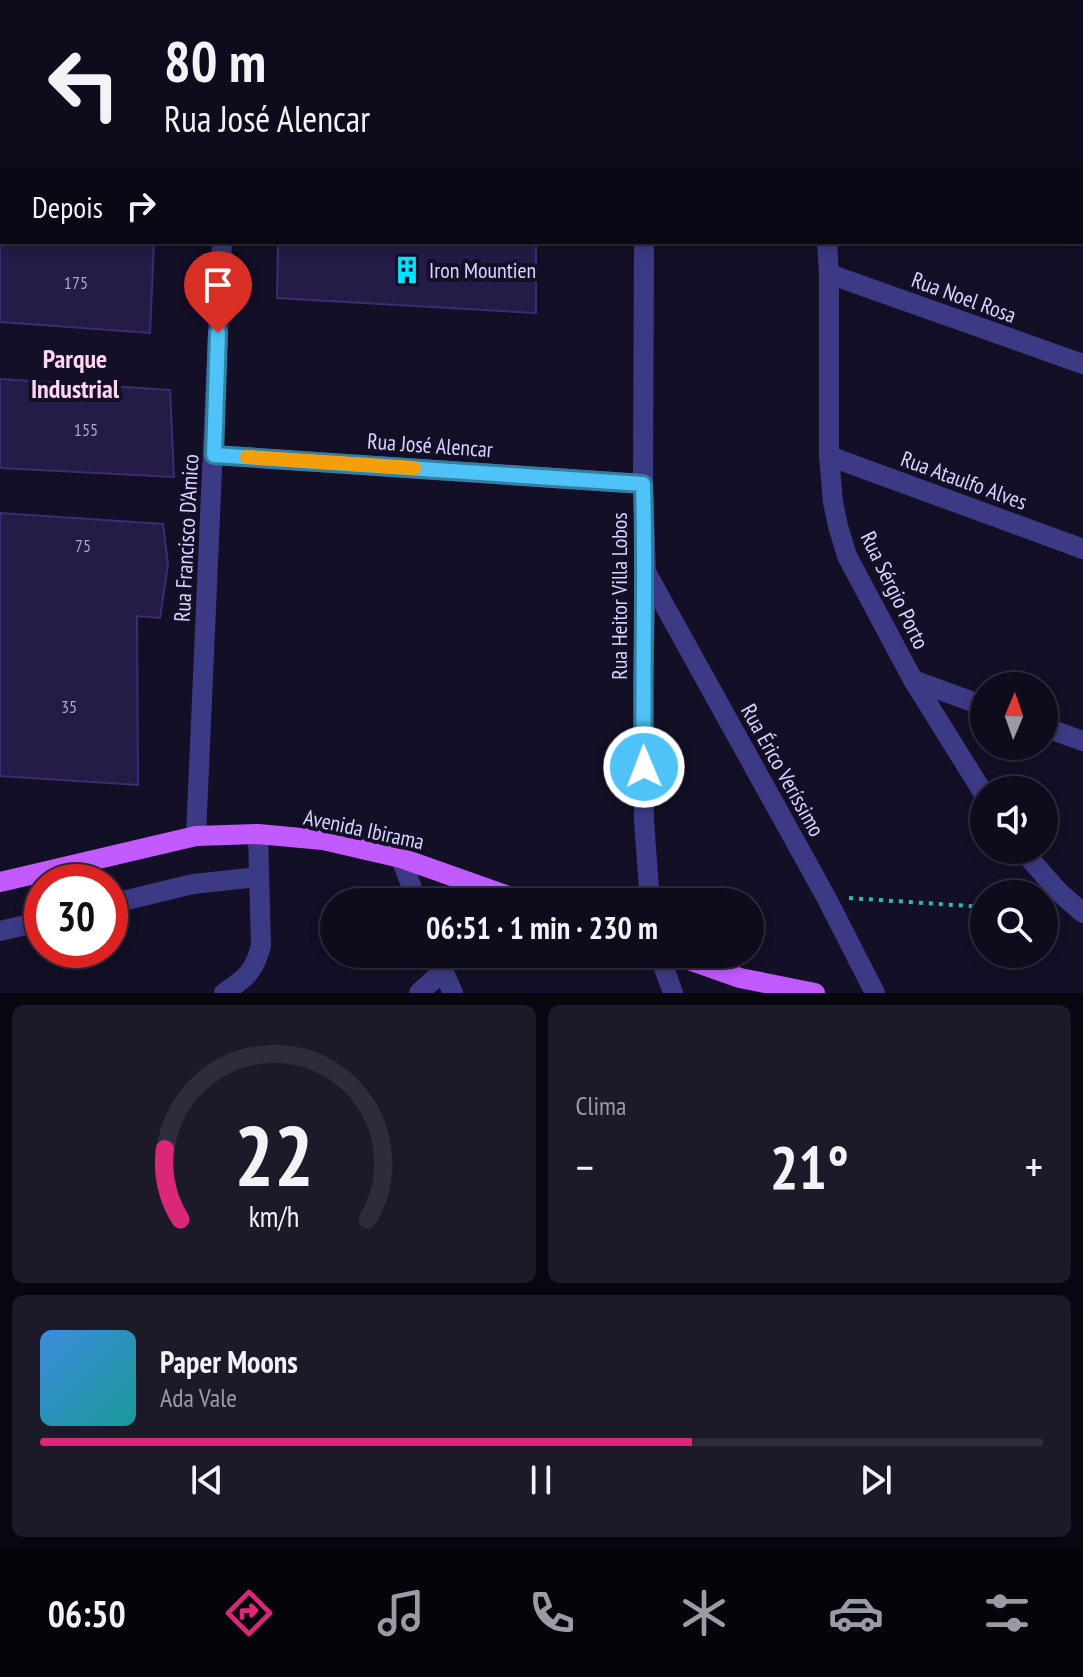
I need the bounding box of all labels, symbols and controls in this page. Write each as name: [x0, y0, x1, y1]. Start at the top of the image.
text: 80 m: [164, 25, 266, 97]
icon: left: [32, 32, 136, 136]
text: Rua José Alencar: [164, 95, 370, 142]
icon: right: [119, 184, 163, 228]
text: Depois: [32, 187, 103, 226]
pin: [184, 251, 252, 333]
building icon: Iron Mountien: [392, 255, 422, 285]
place label: Iron Mountien: [429, 256, 536, 284]
icon: arrive: [196, 263, 240, 307]
street label: Rua Noel Rosa: [908, 265, 1020, 329]
house number: 175: [64, 271, 88, 294]
district label: Parque Industrial: [31, 342, 120, 405]
house number: 155: [74, 418, 98, 441]
street label: Rua José Alencar: [366, 427, 494, 463]
street label: Rua Ataulfo Alves: [897, 444, 1031, 516]
street label: Rua Francisco D'Amico: [168, 453, 204, 623]
street label: Rua Heitor Villa Lobos: [605, 512, 633, 680]
street label: Rua Sérgio Porto: [855, 527, 935, 653]
house number: 75: [75, 534, 91, 557]
north arrow: [970, 672, 1058, 760]
map controls: [970, 672, 1058, 968]
house number: 35: [61, 695, 77, 718]
street label: Rua Érico Veríssimo: [735, 699, 831, 841]
position arrow: [602, 725, 686, 809]
button: sound: [970, 776, 1058, 864]
street label: Avenida Ibirama: [301, 803, 427, 855]
speed limit sign: 30: [24, 864, 128, 968]
button: search: [970, 880, 1058, 968]
text: 06:51 · 1 min · 230 m: [426, 908, 658, 947]
text: Clima: [576, 1089, 626, 1122]
text: 22: [234, 1101, 314, 1209]
text: 21°: [770, 1128, 849, 1206]
text: −: [576, 1138, 594, 1195]
text: +: [1025, 1138, 1043, 1195]
text: km/h: [248, 1198, 299, 1235]
text: Paper Moons: [160, 1342, 298, 1381]
text: Ada Vale: [160, 1381, 237, 1414]
icon: previous: [185, 1458, 229, 1502]
icon: pause: [519, 1458, 563, 1502]
icon: next: [854, 1458, 898, 1502]
icon: directions: [221, 1585, 277, 1641]
icon: music: [373, 1585, 429, 1641]
icon: phone: [524, 1585, 580, 1641]
icon: climate: [676, 1585, 732, 1641]
icon: car: [828, 1585, 884, 1641]
icon: filters: [979, 1585, 1035, 1641]
text: 06:50: [48, 1590, 126, 1637]

